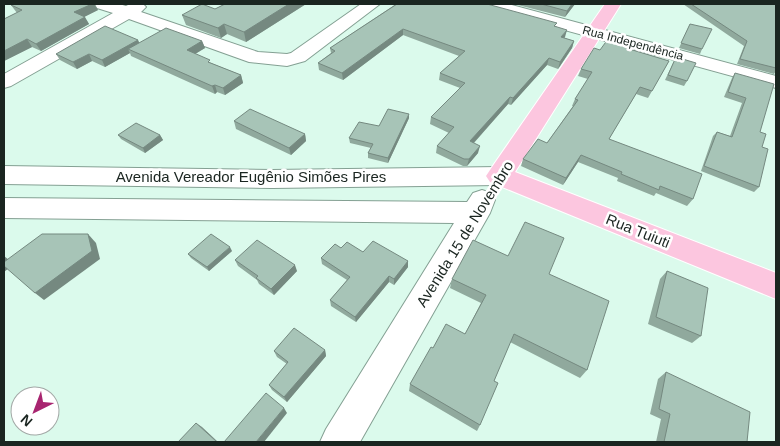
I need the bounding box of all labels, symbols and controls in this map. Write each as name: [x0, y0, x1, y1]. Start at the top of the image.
street label: Rua Independência: [581, 23, 685, 63]
street label: Avenida 15 de Novembro: [413, 158, 517, 310]
street label: Avenida Vereador Eugênio Simões Pires: [116, 168, 386, 185]
street label: Rua Tuiuti: [604, 210, 673, 251]
north arrow: [10, 386, 60, 436]
text: N: [17, 411, 35, 430]

